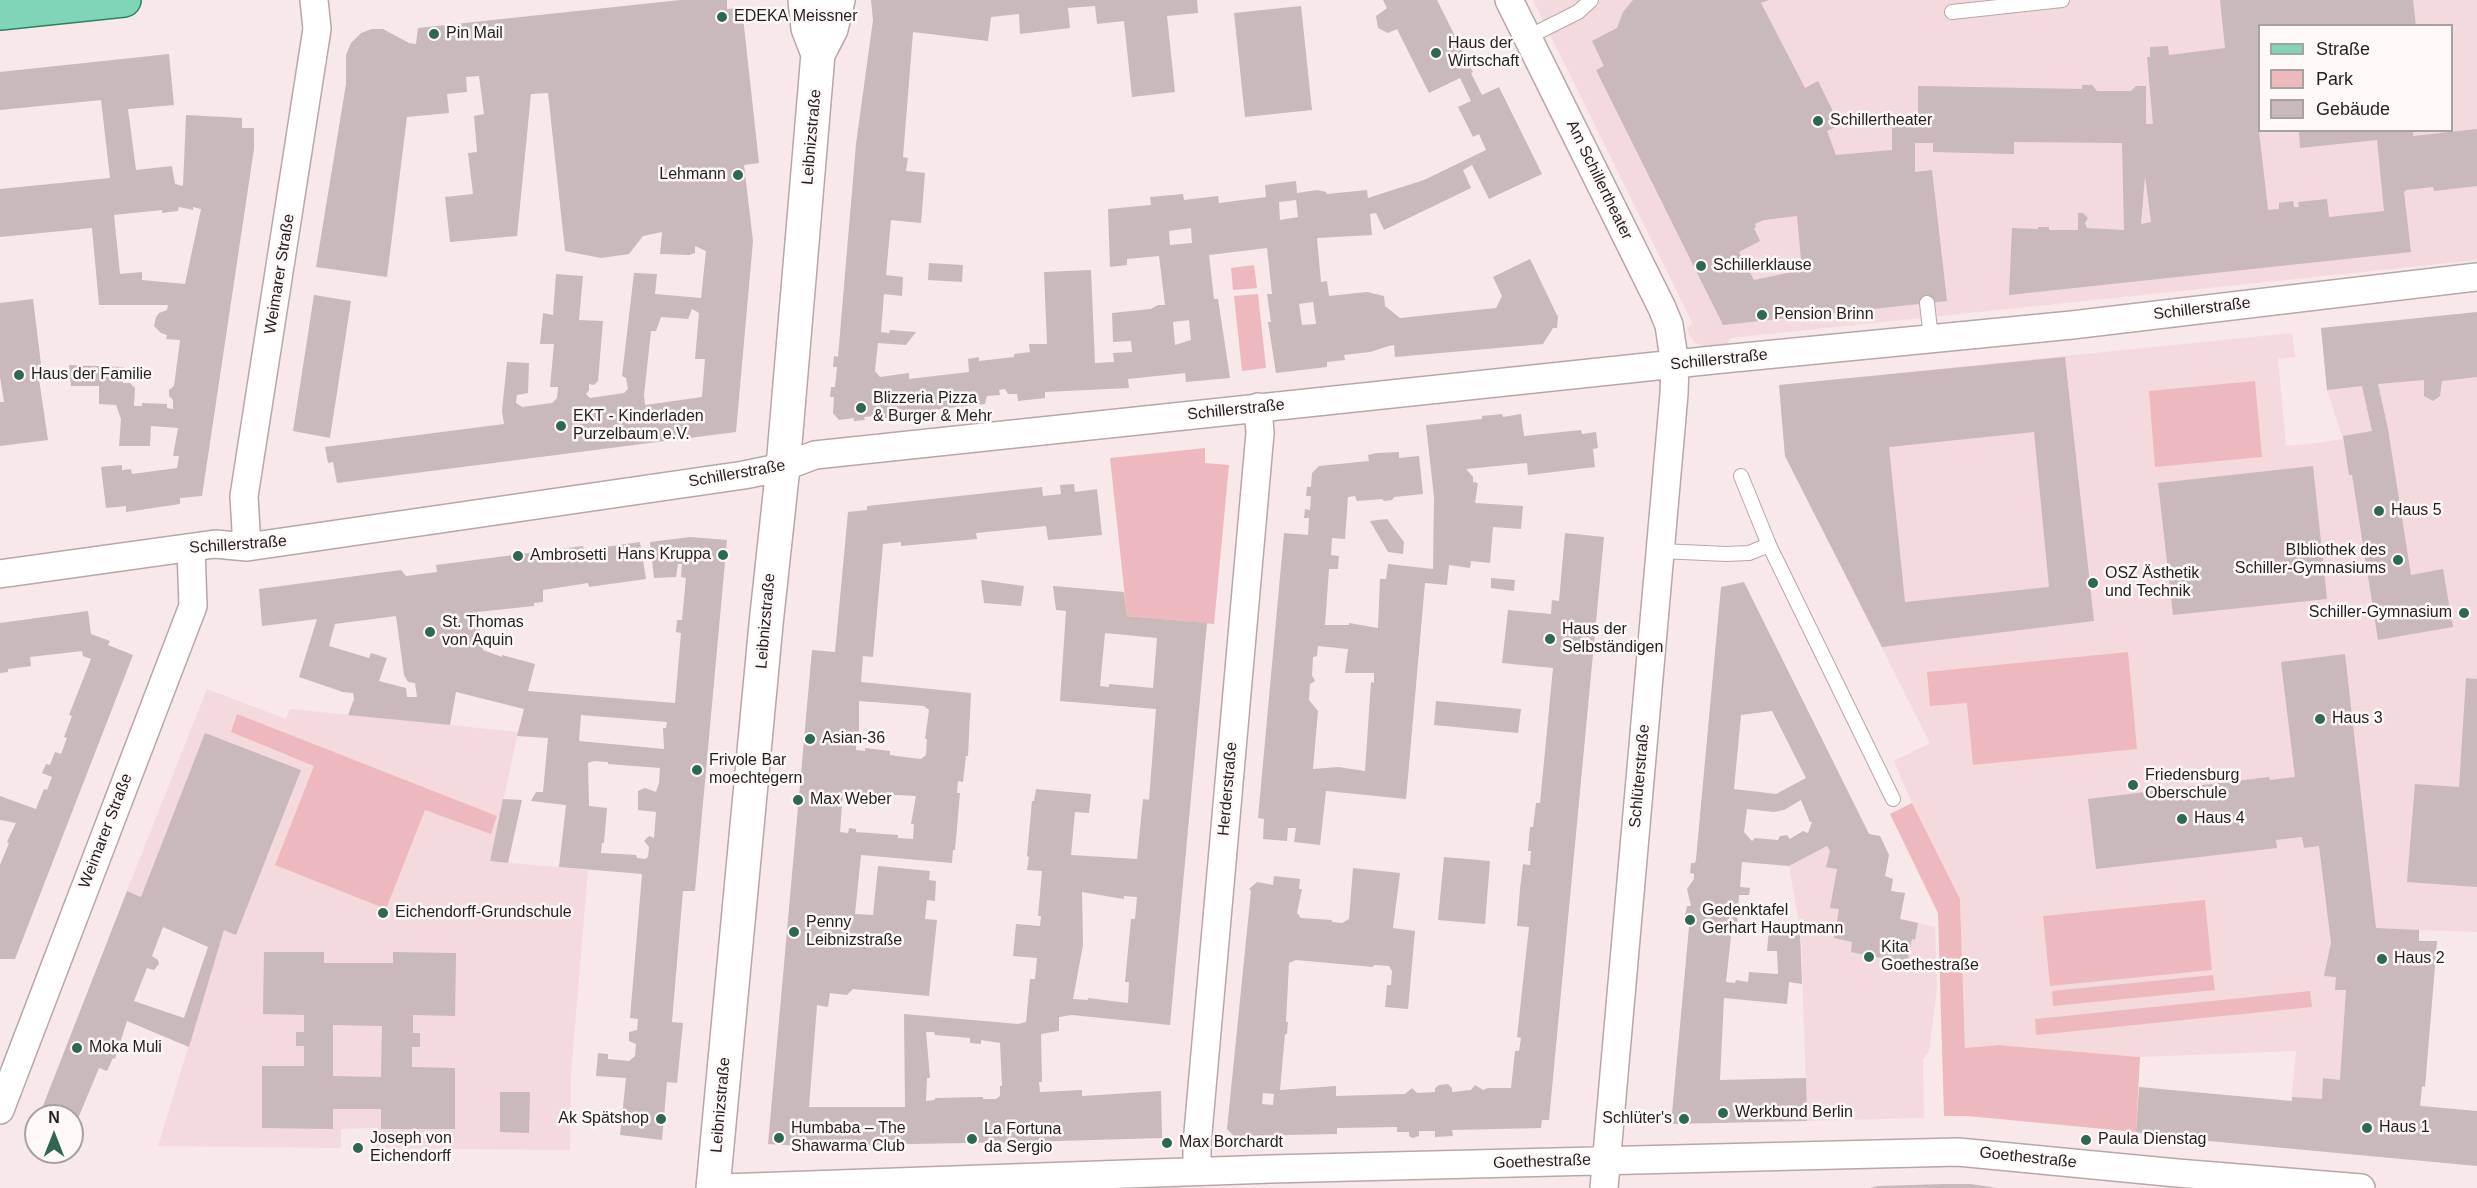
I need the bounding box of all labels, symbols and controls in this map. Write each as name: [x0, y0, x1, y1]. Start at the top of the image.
place label: EDEKA Meissner: [734, 7, 858, 27]
marker: EDEKA Meissner: [715, 10, 729, 24]
place label: Pin Mail: [446, 24, 503, 44]
legend: [2258, 24, 2453, 132]
marker: Pin Mail: [427, 27, 441, 41]
place label: Haus der Wirtschaft: [1448, 34, 1519, 72]
text: Straße: [2316, 39, 2370, 59]
marker: Haus der Wirtschaft: [1429, 46, 1443, 60]
text: Park: [2316, 69, 2353, 89]
street label: Leibnizstraße: [798, 88, 826, 186]
text: Gebäude: [2316, 99, 2390, 119]
place label: Schillertheater: [1830, 111, 1932, 131]
marker: Schillertheater: [1811, 114, 1825, 128]
street label: Am Schillertheater: [1562, 117, 1636, 243]
place label: Lehmann: [659, 165, 726, 185]
marker: Lehmann: [731, 168, 745, 182]
street label: Weimarer Straße: [261, 212, 299, 336]
place label: Schillerklause: [1713, 256, 1812, 276]
marker: Schillerklause: [1694, 259, 1708, 273]
street label: Schillerstraße: [2152, 294, 2252, 324]
place label: Pension Brinn: [1774, 305, 1874, 325]
marker: Pension Brinn: [1755, 308, 1769, 322]
street label: Schillerstraße: [1669, 345, 1769, 375]
place label: Haus der Familie: [31, 365, 152, 385]
marker: Haus der Familie: [12, 368, 26, 382]
place label: Blizzeria Pizza & Burger & Mehr: [873, 389, 992, 427]
street label: Schillerstraße: [1186, 395, 1286, 425]
marker: Blizzeria Pizza & Burger & Mehr: [854, 401, 868, 415]
place label: EKT - Kinderladen Purzelbaum e.V.: [573, 407, 704, 445]
marker: EKT - Kinderladen Purzelbaum e.V.: [554, 419, 568, 433]
street label: Schillerstraße: [687, 456, 787, 492]
place label: Haus 5: [2391, 501, 2442, 521]
marker: Haus 5: [2372, 504, 2386, 518]
street label: Schillerstraße: [189, 532, 287, 558]
place label: BIbliothek des Schiller-Gymnasiums: [2235, 541, 2386, 579]
place label: Hans Kruppa: [618, 545, 711, 565]
place label: Ambrosetti: [530, 546, 606, 566]
marker: Hans Kruppa: [716, 548, 730, 562]
marker: Ambrosetti: [511, 549, 525, 563]
marker: BIbliothek des Schiller-Gymnasiums: [2391, 553, 2405, 567]
place label: OSZ Ästhetik und Technik: [2105, 564, 2199, 602]
street label: Leibnizstraße: [752, 572, 780, 670]
marker: OSZ Ästhetik und Technik: [2086, 576, 2100, 590]
place label: Schiller-Gymnasium: [2309, 603, 2452, 623]
marker: Schiller-Gymnasium: [2457, 606, 2471, 620]
place label: St. Thomas von Aquin: [442, 613, 524, 651]
place label: Haus der Selbständigen: [1562, 620, 1663, 658]
marker: St. Thomas von Aquin: [423, 625, 437, 639]
marker: Haus der Selbständigen: [1543, 632, 1557, 646]
place label: Haus 3: [2332, 709, 2383, 729]
marker: Haus 3: [2313, 712, 2327, 726]
street label: Schlüterstraße: [1626, 723, 1654, 829]
place label: Asian-36: [822, 729, 885, 749]
marker: Asian-36: [803, 732, 817, 746]
street label: Herderstraße: [1214, 741, 1242, 837]
place label: Frivole Bar moechtegern: [709, 751, 802, 789]
marker: Frivole Bar moechtegern: [690, 763, 704, 777]
place label: Friedensburg Oberschule: [2145, 766, 2239, 804]
street label: Weimarer Straße: [75, 771, 137, 891]
marker: Friedensburg Oberschule: [2126, 778, 2140, 792]
place label: Max Weber: [810, 790, 892, 810]
marker: Max Weber: [791, 793, 805, 807]
place label: Haus 4: [2194, 809, 2245, 829]
marker: Haus 4: [2175, 812, 2189, 826]
place label: Gedenktafel Gerhart Hauptmann: [1702, 901, 1843, 939]
place label: Eichendorff-Grundschule: [395, 903, 572, 923]
marker: Eichendorff-Grundschule: [376, 906, 390, 920]
place label: Penny Leibnizstraße: [806, 913, 902, 951]
marker: Gedenktafel Gerhart Hauptmann: [1683, 913, 1697, 927]
marker: Penny Leibnizstraße: [787, 925, 801, 939]
place label: Kita Goethestraße: [1881, 938, 1979, 976]
place label: Haus 2: [2394, 949, 2445, 969]
marker: Kita Goethestraße: [1862, 950, 1876, 964]
marker: Haus 2: [2375, 952, 2389, 966]
place label: Moka Muli: [89, 1038, 162, 1058]
marker: Moka Muli: [70, 1041, 84, 1055]
street label: Leibnizstraße: [707, 1056, 735, 1154]
place label: Werkbund Berlin: [1735, 1103, 1853, 1123]
north arrow: [24, 1104, 84, 1164]
marker: Werkbund Berlin: [1716, 1106, 1730, 1120]
text: N: [48, 1109, 60, 1126]
place label: Ak Spätshop: [558, 1109, 649, 1129]
place label: Schlüter's: [1602, 1109, 1672, 1129]
marker: Ak Spätshop: [654, 1112, 668, 1126]
marker: Schlüter's: [1677, 1112, 1691, 1126]
place label: Haus 1: [2379, 1118, 2430, 1138]
place label: Humbaba – The Shawarma Club: [791, 1119, 906, 1157]
place label: La Fortuna da Sergio: [984, 1120, 1061, 1158]
marker: Haus 1: [2360, 1121, 2374, 1135]
place label: Joseph von Eichendorff: [370, 1129, 452, 1167]
place label: Paula Dienstag: [2098, 1130, 2207, 1150]
marker: Humbaba – The Shawarma Club: [772, 1131, 786, 1145]
marker: La Fortuna da Sergio: [965, 1132, 979, 1146]
place label: Max Borchardt: [1179, 1133, 1283, 1153]
marker: Paula Dienstag: [2079, 1133, 2093, 1147]
marker: Max Borchardt: [1160, 1136, 1174, 1150]
marker: Joseph von Eichendorff: [351, 1141, 365, 1155]
street label: Goethestraße: [1978, 1143, 2078, 1173]
street label: Goethestraße: [1493, 1151, 1591, 1173]

